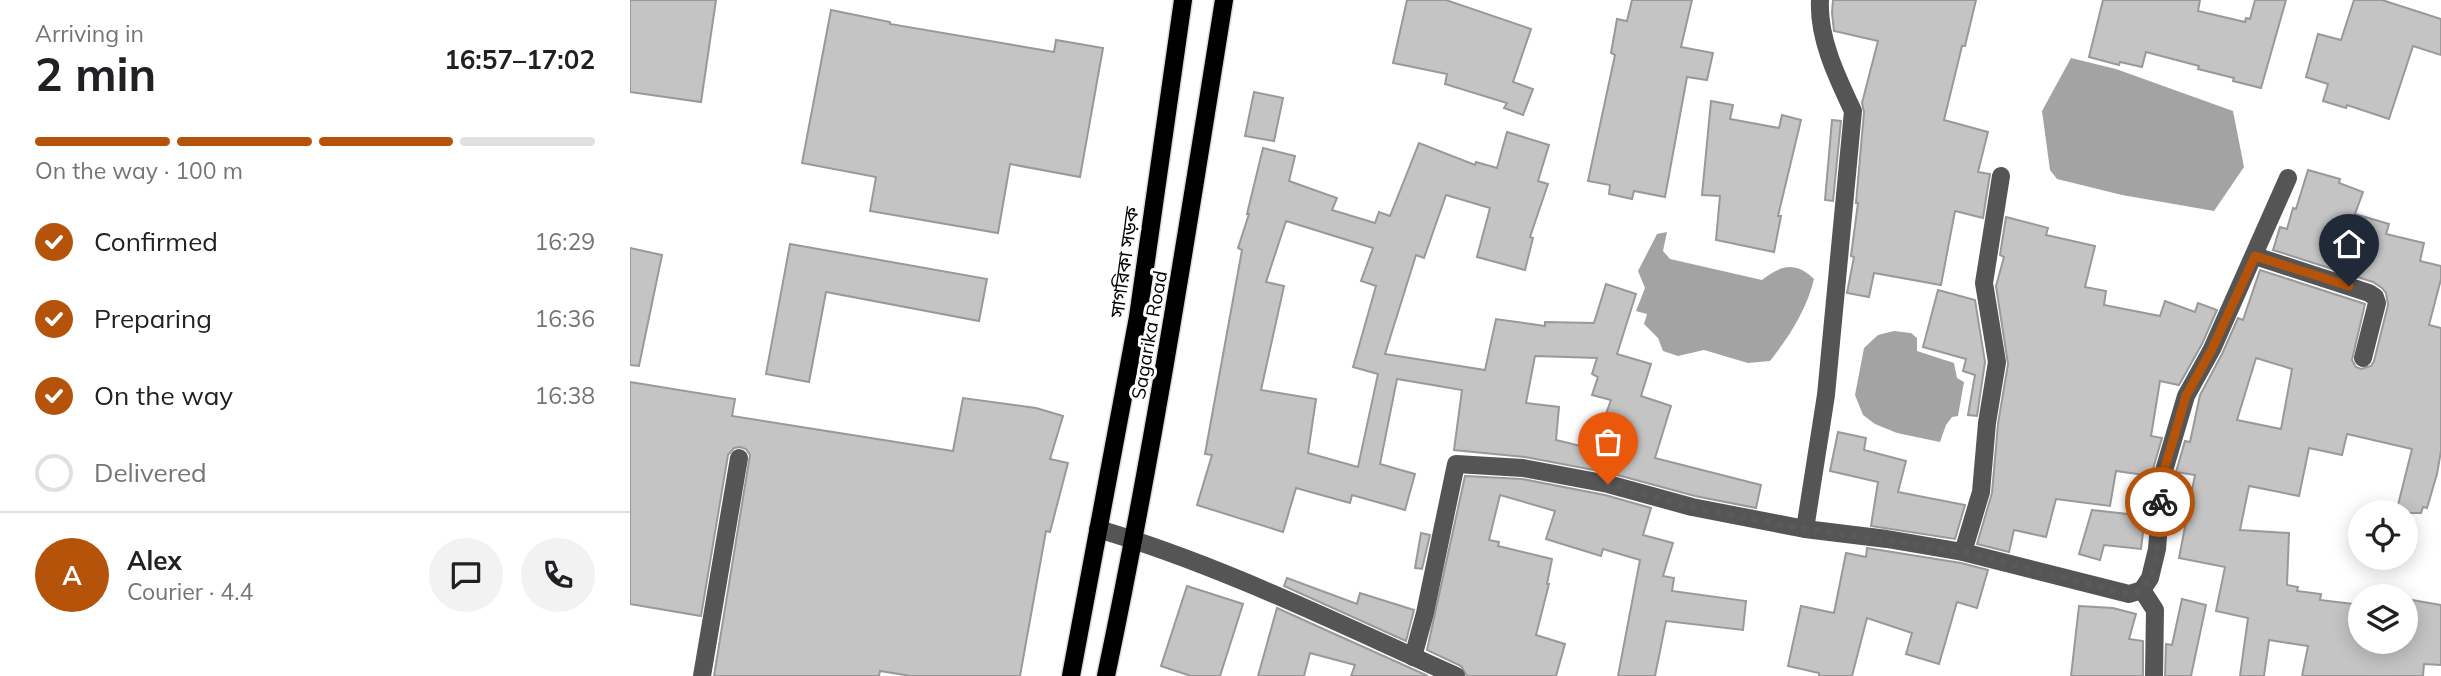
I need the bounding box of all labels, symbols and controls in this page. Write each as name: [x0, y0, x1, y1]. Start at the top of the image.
text: Arriving in: [35, 19, 144, 48]
text: 16:57–17:02: [444, 43, 595, 76]
text: 2 min: [35, 45, 156, 103]
text: On the way · 100 m: [35, 156, 243, 185]
street label: সাগরিকা সড়ক: [1104, 204, 1144, 320]
pin: [2319, 214, 2379, 286]
icon: check: [35, 223, 73, 261]
text: Confirmed: [94, 225, 218, 258]
icon: home: [2330, 225, 2368, 263]
text: 16:29: [535, 227, 595, 256]
street label: Sagarika Road: [1126, 269, 1172, 401]
icon: check: [35, 300, 73, 338]
text: Preparing: [94, 302, 212, 335]
text: 16:36: [535, 304, 595, 333]
icon: check: [35, 377, 73, 415]
text: On the way: [94, 379, 233, 412]
text: 16:38: [535, 381, 595, 410]
pin: [1578, 412, 1638, 484]
icon: bag: [1589, 423, 1627, 461]
text: Delivered: [94, 456, 207, 489]
courier: [2125, 467, 2195, 537]
icon: bike: [2141, 483, 2179, 521]
map controls: [2348, 500, 2418, 654]
button: locate: [2348, 500, 2418, 570]
button: chat: [429, 538, 503, 612]
button: phone: [521, 538, 595, 612]
text: Alex: [127, 544, 182, 577]
text: A: [62, 559, 82, 592]
text: Courier · 4.4: [127, 577, 253, 606]
button: layers: [2348, 584, 2418, 654]

